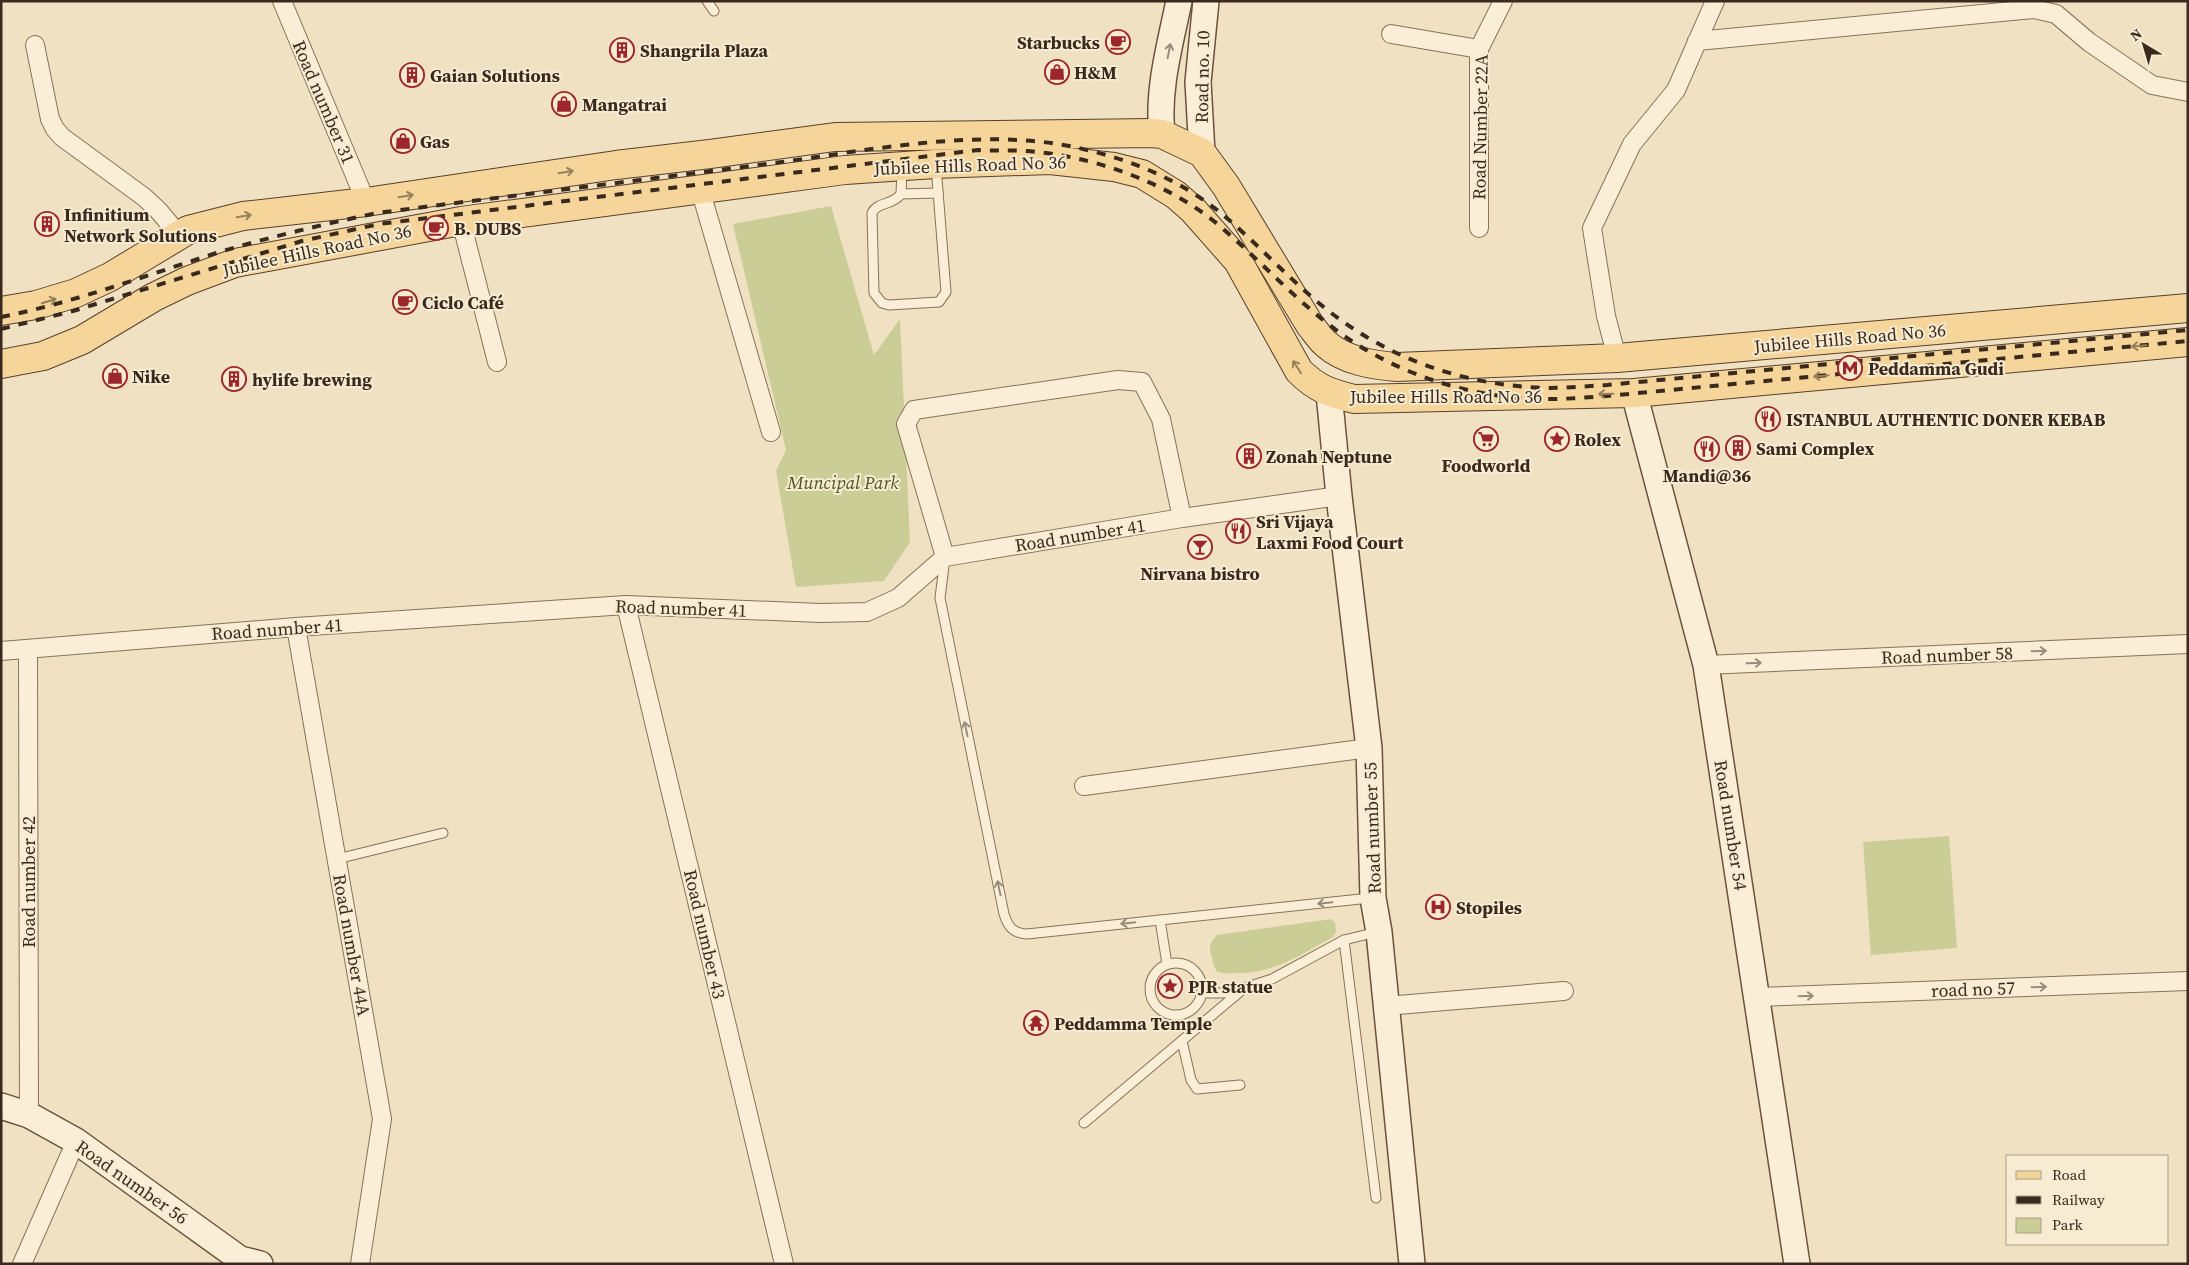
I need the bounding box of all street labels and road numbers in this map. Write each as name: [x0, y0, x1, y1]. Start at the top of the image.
street label: Road no. 10: [1189, 30, 1215, 124]
street label: Road number 31: [287, 36, 361, 168]
street label: Road Number 22A: [1466, 54, 1494, 200]
street label: Jubilee Hills Road No 36: [872, 149, 1067, 181]
street label: Jubilee Hills Road No 36: [219, 218, 414, 282]
street label: Jubilee Hills Road No 36: [1752, 317, 1947, 359]
street label: Jubilee Hills Road No 36: [1349, 384, 1542, 409]
street label: Road number 41: [1013, 512, 1147, 558]
street label: Road number 41: [615, 593, 747, 623]
street label: Road number 41: [210, 612, 344, 646]
street label: Road number 58: [1881, 640, 2013, 670]
street label: Road number 54: [1708, 758, 1754, 892]
street label: Road number 55: [1357, 762, 1387, 894]
street label: Road number 42: [16, 816, 41, 948]
street label: Road number 43: [678, 867, 732, 1001]
street label: Road number 44A: [327, 872, 377, 1018]
street label: road no 57: [1931, 975, 2015, 1003]
street label: Road number 56: [71, 1134, 193, 1230]

